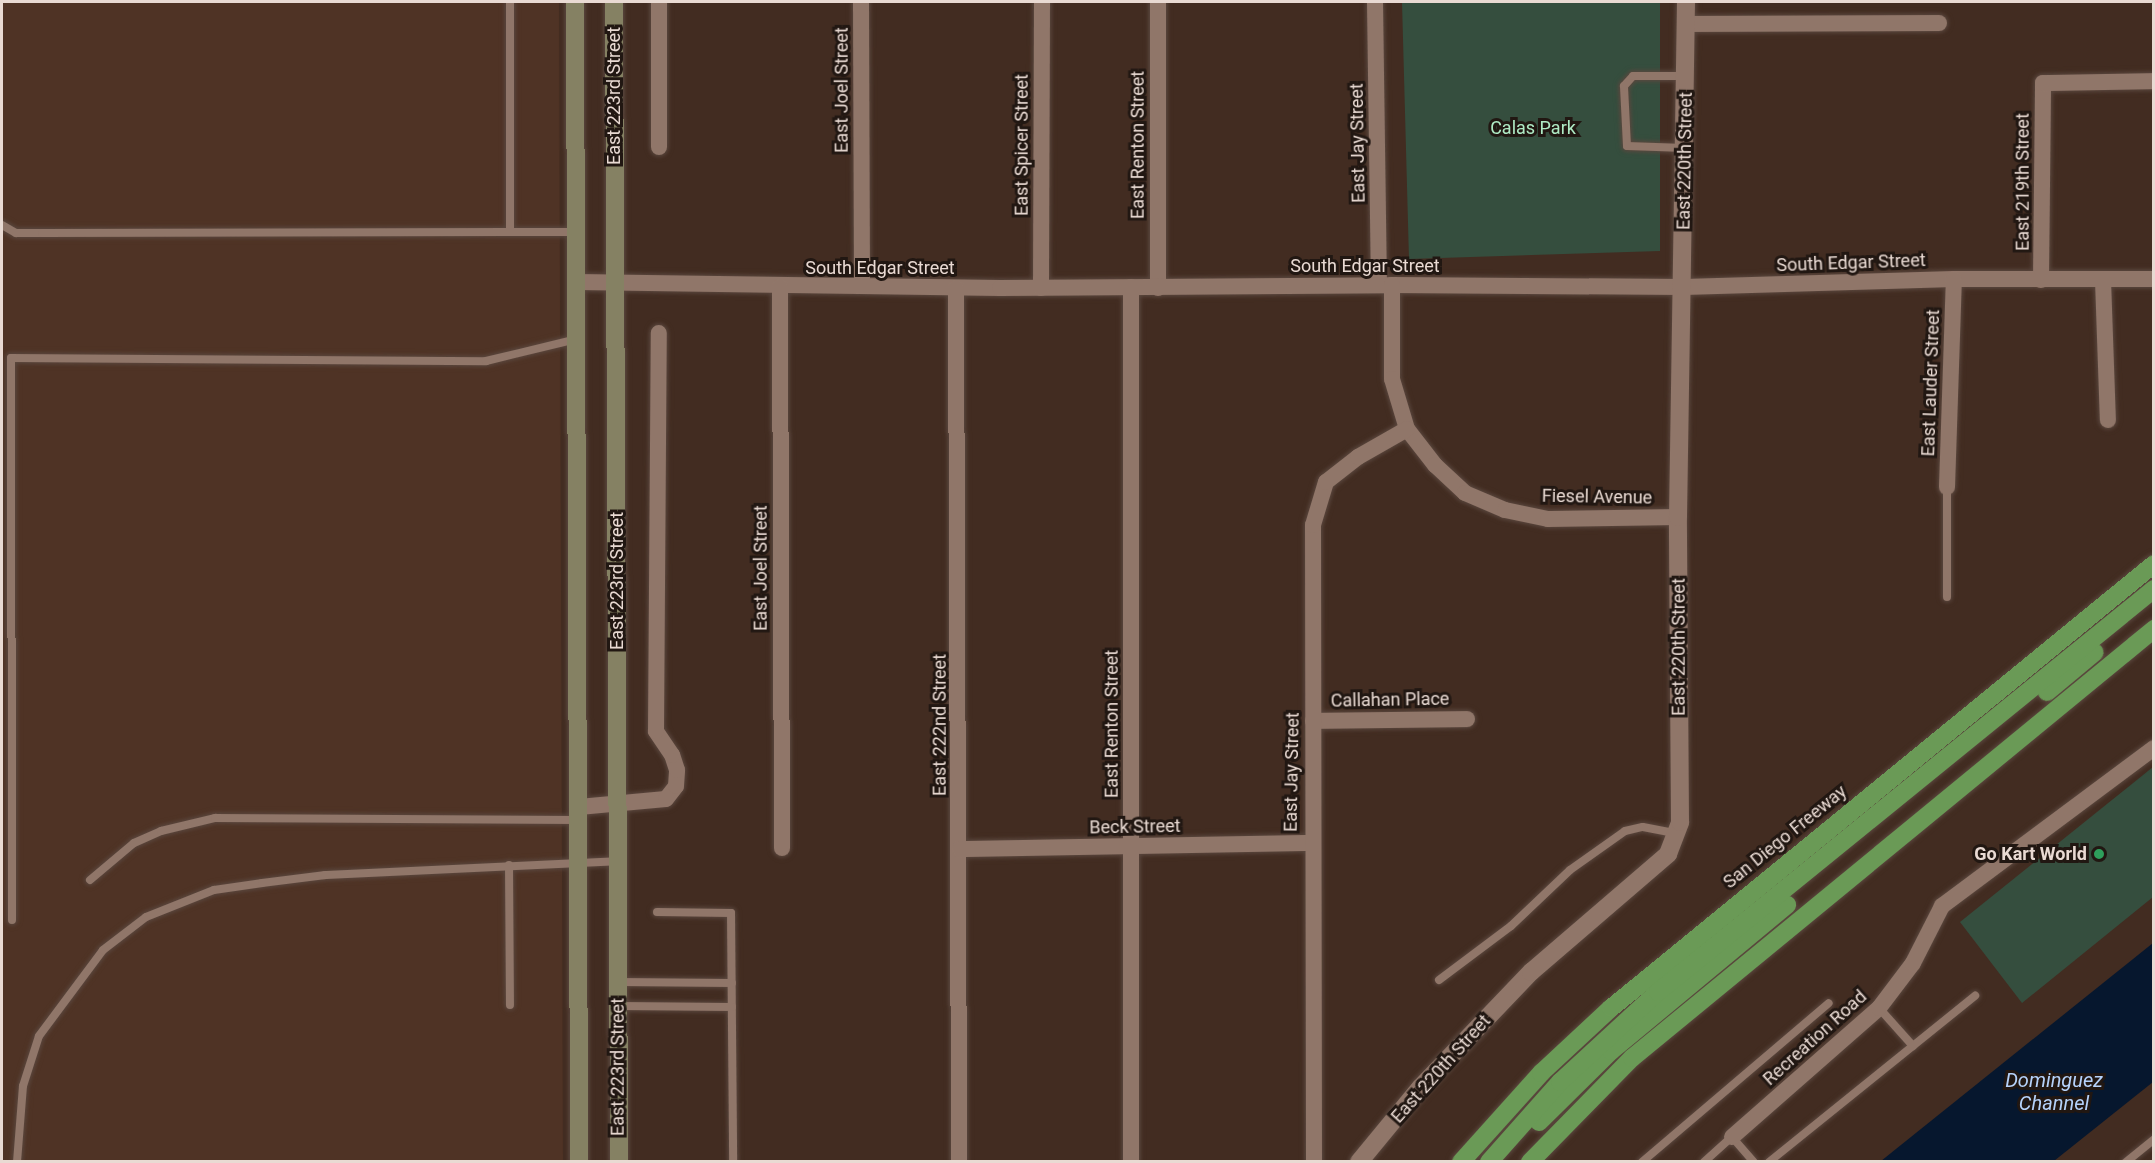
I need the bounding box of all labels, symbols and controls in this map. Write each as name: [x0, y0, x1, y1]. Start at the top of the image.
street label: East 223rd Street: [603, 27, 625, 165]
street label: East Joel Street: [831, 27, 853, 153]
street label: East Renton Street: [1127, 71, 1149, 219]
street label: East Spicer Street: [1011, 74, 1033, 216]
street label: East Jay Street: [1346, 83, 1370, 203]
street label: East 220th Street: [1673, 92, 1697, 230]
street label: East 219th Street: [2012, 113, 2034, 251]
park label: Calas Park: [1490, 117, 1576, 139]
street label: South Edgar Street: [1776, 250, 1926, 276]
street label: South Edgar Street: [1290, 255, 1440, 277]
street label: South Edgar Street: [805, 257, 955, 279]
street label: East Lauder Street: [1918, 309, 1944, 457]
street label: Fiesel Avenue: [1542, 485, 1652, 509]
street label: East Joel Street: [750, 505, 772, 631]
street label: East 223rd Street: [606, 512, 628, 650]
street label: East 220th Street: [1668, 578, 1690, 716]
street label: East Renton Street: [1101, 650, 1123, 798]
street label: East 222nd Street: [929, 654, 951, 796]
street label: Callahan Place: [1330, 688, 1450, 712]
street label: East Jay Street: [1280, 712, 1304, 832]
street label: San Diego Freeway: [1719, 781, 1851, 893]
street label: Beck Street: [1089, 815, 1181, 839]
place label: Go Kart World: [1974, 843, 2087, 865]
marker: Go Kart World: [2092, 847, 2106, 861]
street label: Recreation Road: [1759, 986, 1871, 1090]
street label: East 223rd Street: [607, 998, 629, 1136]
street label: East 220th Street: [1387, 1011, 1495, 1127]
water label: Dominguez Channel: [2005, 1069, 2103, 1116]

